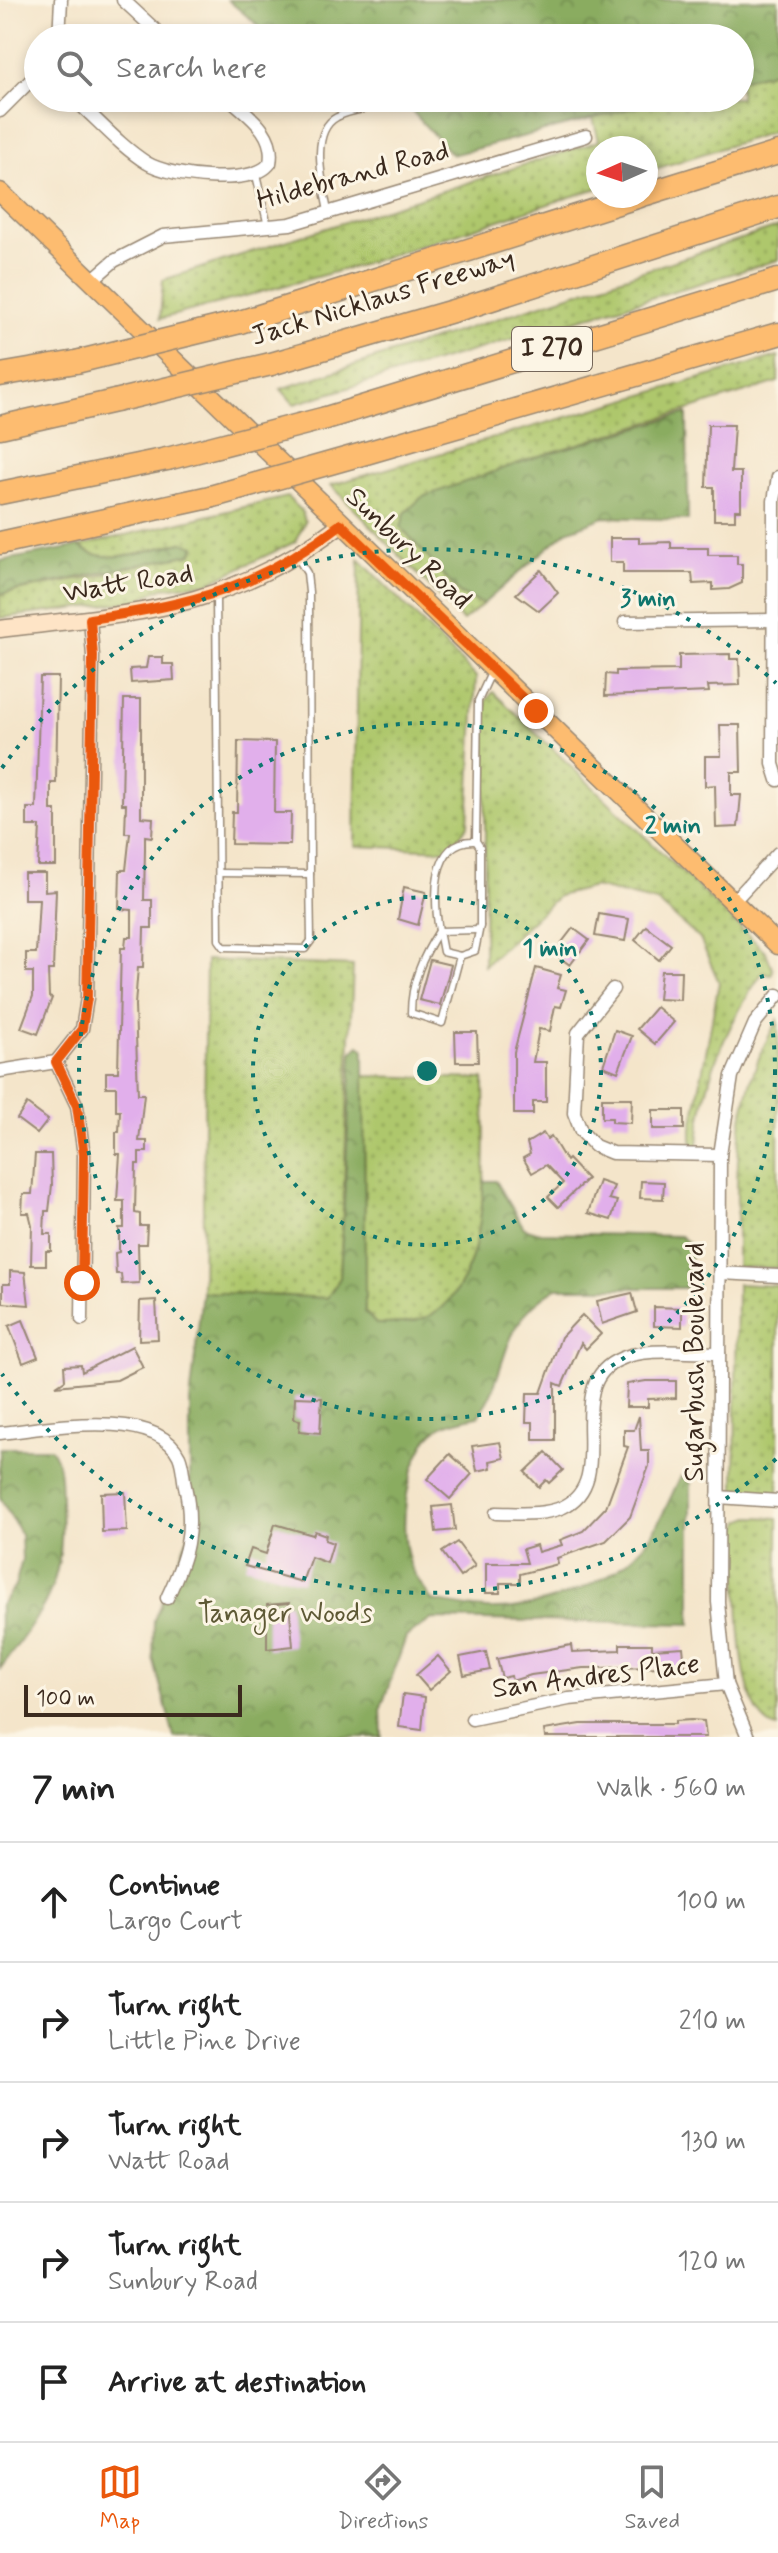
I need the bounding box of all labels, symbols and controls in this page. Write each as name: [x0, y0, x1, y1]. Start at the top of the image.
search box: [24, 24, 754, 112]
icon: search: [52, 46, 96, 90]
text: Search here: [116, 49, 267, 88]
street label: Hildebrand Road: [253, 132, 453, 220]
north arrow: [586, 136, 658, 208]
street label: Jack Nicklaus Freeway: [247, 240, 519, 356]
road number: I 270: [512, 327, 592, 371]
street label: Sunbury Road: [337, 480, 479, 618]
street label: Watt Road: [60, 555, 196, 613]
text: 3 min: [620, 584, 676, 615]
route end: [518, 693, 554, 729]
text: 2 min: [645, 811, 701, 842]
text: 1 min: [522, 934, 578, 965]
centre of rings: [413, 1057, 441, 1085]
street label: Sugarbush Boulevard: [677, 1242, 717, 1482]
route start: [64, 1265, 100, 1301]
park label: Tanager Woods: [197, 1596, 373, 1635]
street label: San Andres Place: [490, 1646, 702, 1708]
scale bar: [24, 1681, 242, 1717]
text: 100 m: [36, 1685, 95, 1713]
text: 7 min: [32, 1767, 116, 1812]
text: Walk · 560 m: [596, 1772, 746, 1806]
text: Continue: [108, 1866, 220, 1905]
icon: ahead: [32, 1880, 76, 1924]
text: 100 m: [676, 1885, 746, 1919]
text: Largo Court: [108, 1905, 243, 1939]
text: Turn right: [108, 1986, 241, 2025]
icon: right: [32, 2000, 76, 2044]
text: 210 m: [679, 2005, 746, 2039]
text: Little Pine Drive: [108, 2025, 301, 2059]
text: Turn right: [108, 2106, 241, 2145]
icon: right: [32, 2120, 76, 2164]
text: 130 m: [680, 2125, 746, 2159]
text: Watt Road: [108, 2145, 230, 2179]
text: Turn right: [108, 2226, 241, 2265]
icon: right: [32, 2240, 76, 2284]
text: 120 m: [677, 2245, 746, 2279]
text: Sunbury Road: [108, 2265, 258, 2299]
icon: arrive: [32, 2360, 76, 2404]
text: Arrive at destination: [108, 2363, 366, 2402]
tab: Map: [98, 2460, 142, 2536]
tab: Directions: [338, 2460, 428, 2536]
tab: Saved: [624, 2460, 680, 2536]

